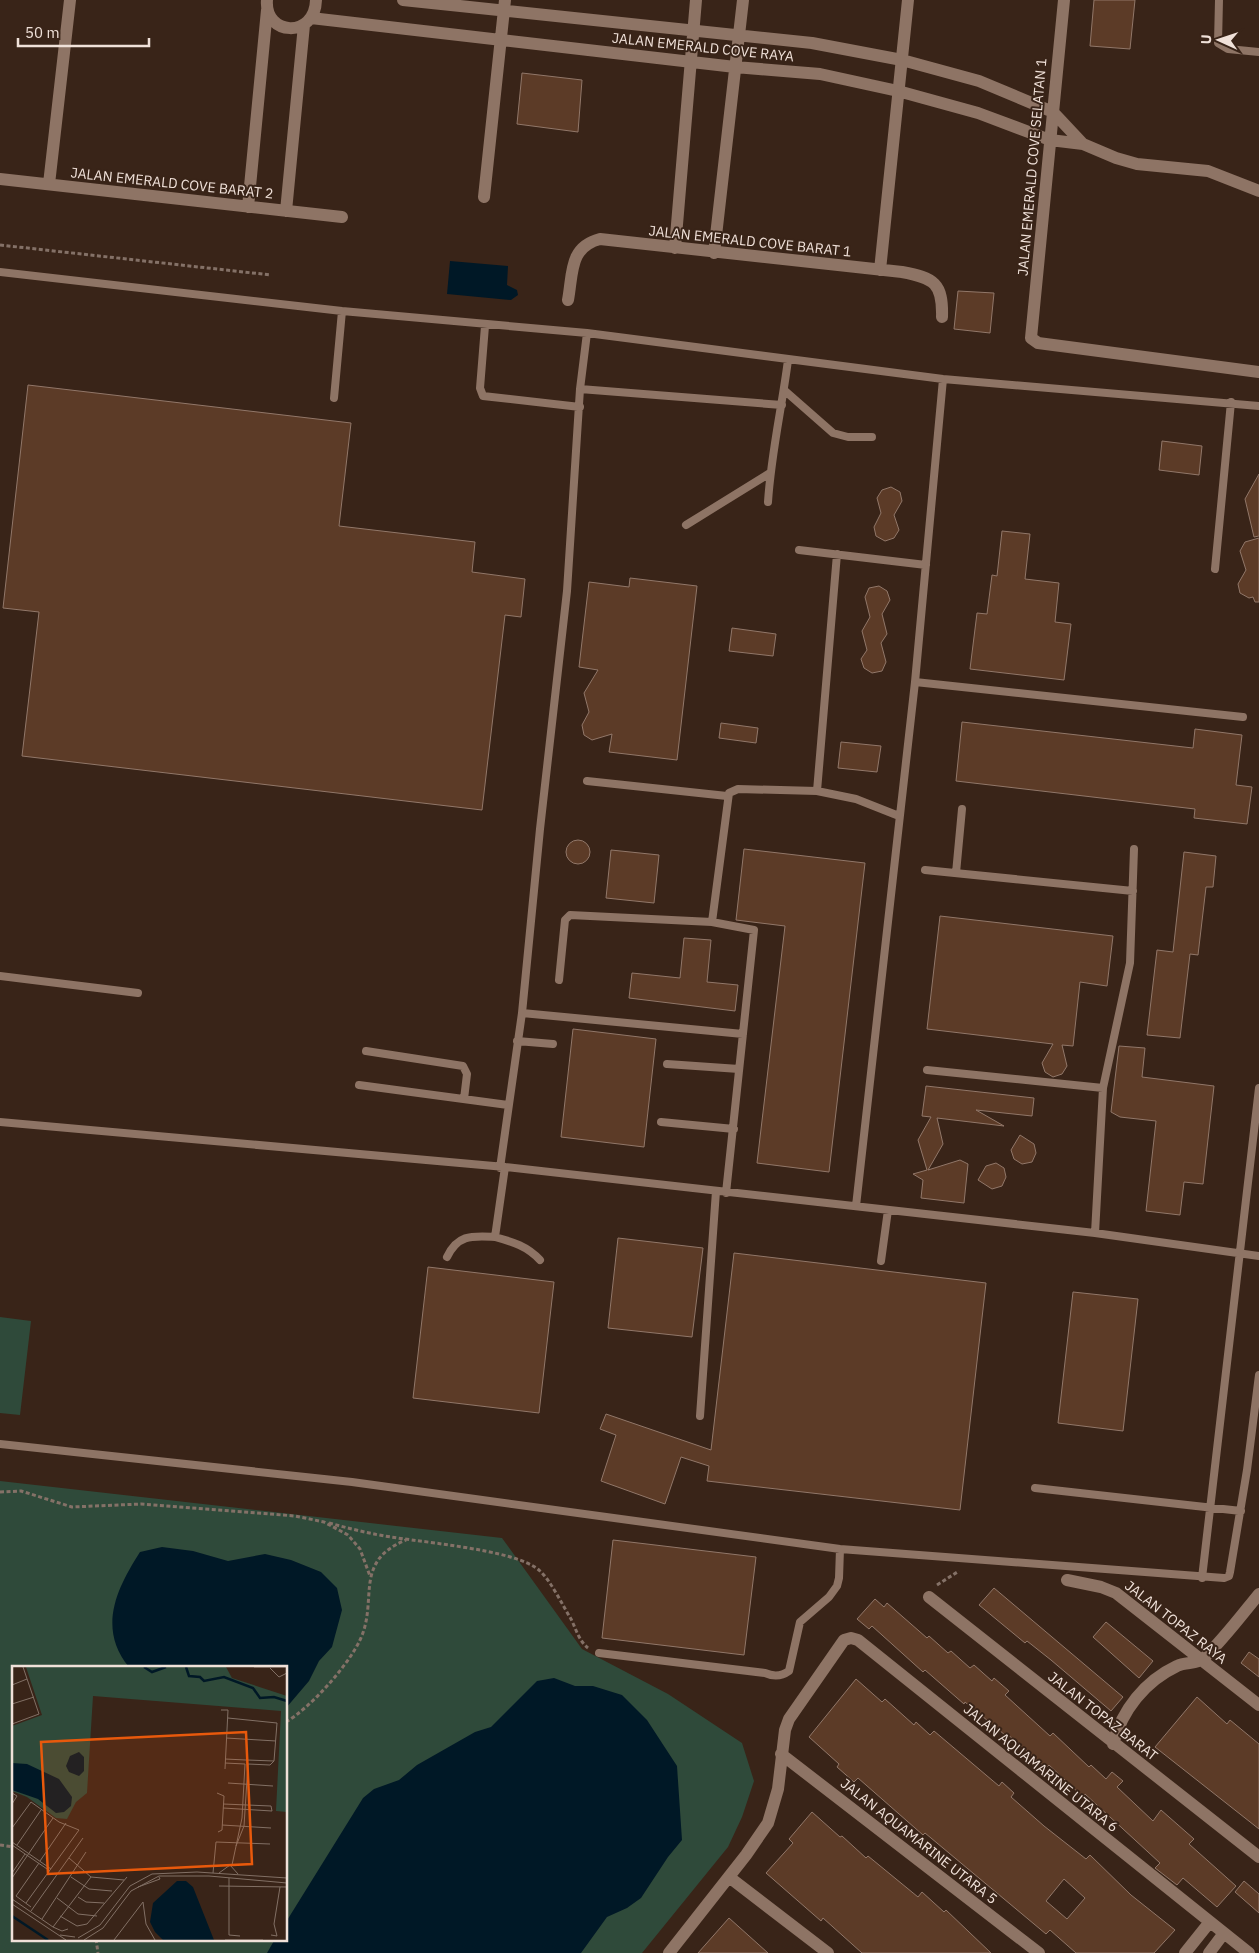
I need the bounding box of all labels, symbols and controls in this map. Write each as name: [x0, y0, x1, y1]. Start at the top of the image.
scale bar: [18, 15, 149, 47]
north arrow: [1194, 15, 1244, 65]
text: 50 m: [25, 23, 60, 42]
street label: JALAN EMERALD COVE RAYA: [611, 28, 795, 66]
text: U: [1197, 34, 1215, 45]
street label: JALAN EMERALD COVE SELATAN 1: [1014, 57, 1050, 277]
street label: JALAN EMERALD COVE BARAT 2: [70, 163, 274, 203]
street label: JALAN EMERALD COVE BARAT 1: [648, 221, 852, 261]
street label: JALAN TOPAZ RAYA: [1121, 1576, 1231, 1668]
inset map: [12, 1666, 288, 1940]
street label: JALAN TOPAZ BARAT: [1045, 1668, 1161, 1764]
street label: JALAN AQUAMARINE UTARA 6: [960, 1700, 1122, 1836]
street label: JALAN AQUAMARINE UTARA 5: [837, 1774, 1001, 1908]

